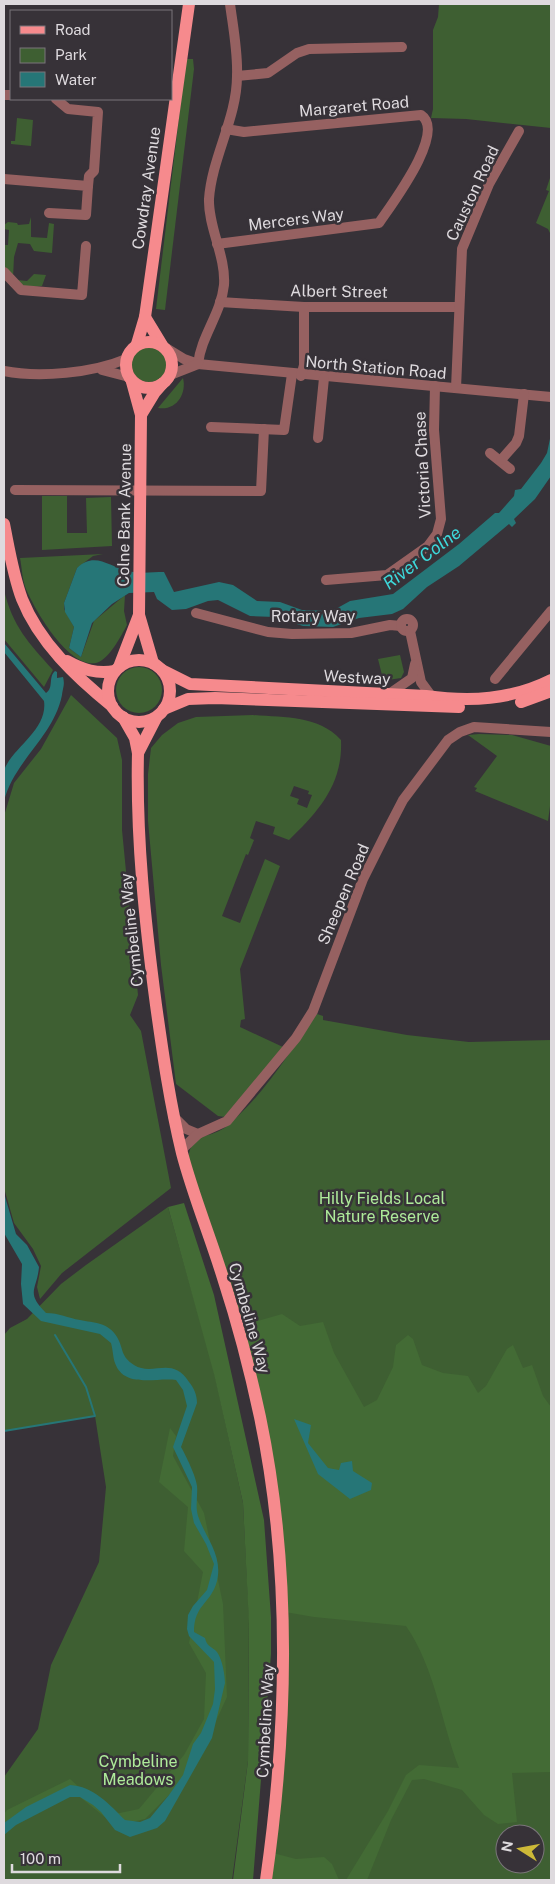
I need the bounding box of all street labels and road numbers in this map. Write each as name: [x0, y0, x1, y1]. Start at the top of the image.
street label: Margaret Road: [298, 92, 410, 121]
street label: Cowdray Avenue: [128, 125, 165, 251]
street label: Causton Road: [442, 143, 503, 244]
street label: Mercers Way: [247, 204, 346, 235]
street label: Albert Street: [290, 281, 388, 302]
street label: North Station Road: [305, 352, 447, 383]
street label: Victoria Chase: [410, 411, 435, 519]
street label: Colne Bank Avenue: [114, 443, 135, 587]
street label: Rotary Way: [271, 607, 356, 626]
street label: Westway: [323, 666, 391, 689]
street label: Sheepen Road: [314, 841, 373, 947]
street label: Cymbeline Way: [116, 872, 147, 988]
street label: Cymbeline Way: [225, 1261, 275, 1376]
street label: Cymbeline Way: [253, 1663, 278, 1779]

